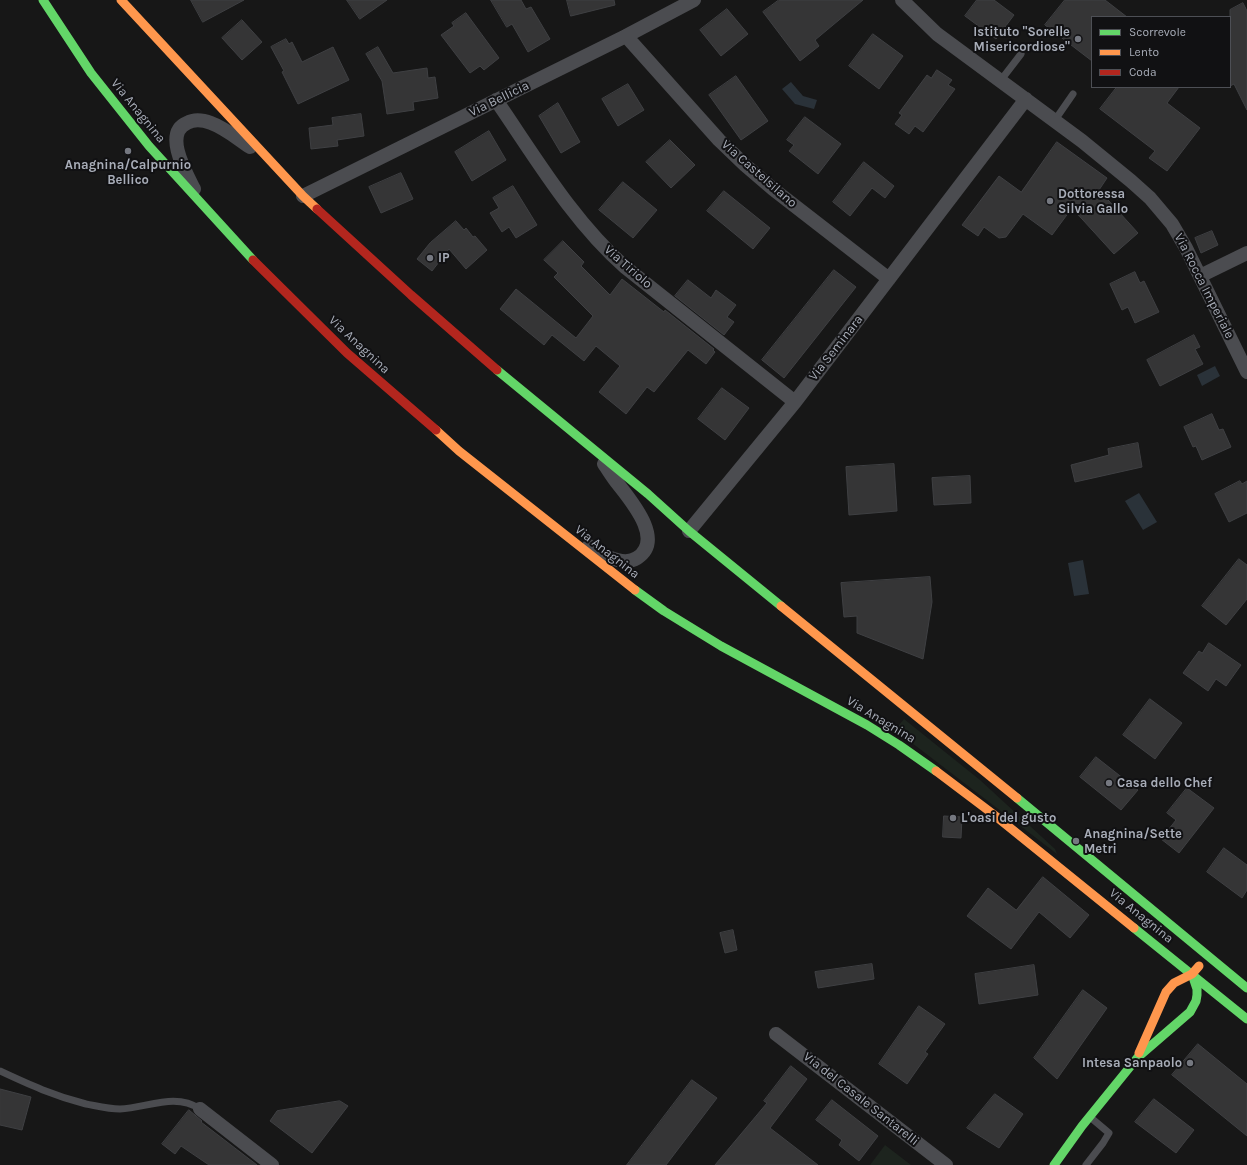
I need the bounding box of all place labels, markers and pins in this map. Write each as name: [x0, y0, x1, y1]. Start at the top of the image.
place label: Istituto "Sorelle Misericordiose": [973, 24, 1070, 55]
marker: Istituto "Sorelle Misericordiose": [1073, 34, 1083, 44]
marker: Anagnina/Calpurnio Bellico: [123, 146, 133, 156]
place label: Anagnina/Calpurnio Bellico: [65, 157, 191, 188]
place label: Dottoressa Silvia Gallo: [1058, 186, 1128, 217]
marker: Dottoressa Silvia Gallo: [1045, 196, 1055, 206]
place label: IP: [438, 250, 450, 266]
marker: IP: [425, 253, 435, 263]
place label: Casa dello Chef: [1117, 775, 1212, 791]
marker: Casa dello Chef: [1104, 778, 1114, 788]
place label: L'oasi del gusto: [961, 810, 1056, 826]
marker: L'oasi del gusto: [948, 813, 958, 823]
place label: Anagnina/Sette Metri: [1084, 826, 1182, 857]
marker: Anagnina/Sette Metri: [1071, 836, 1081, 846]
place label: Intesa Sanpaolo: [1082, 1055, 1182, 1071]
marker: Intesa Sanpaolo: [1185, 1058, 1195, 1068]

